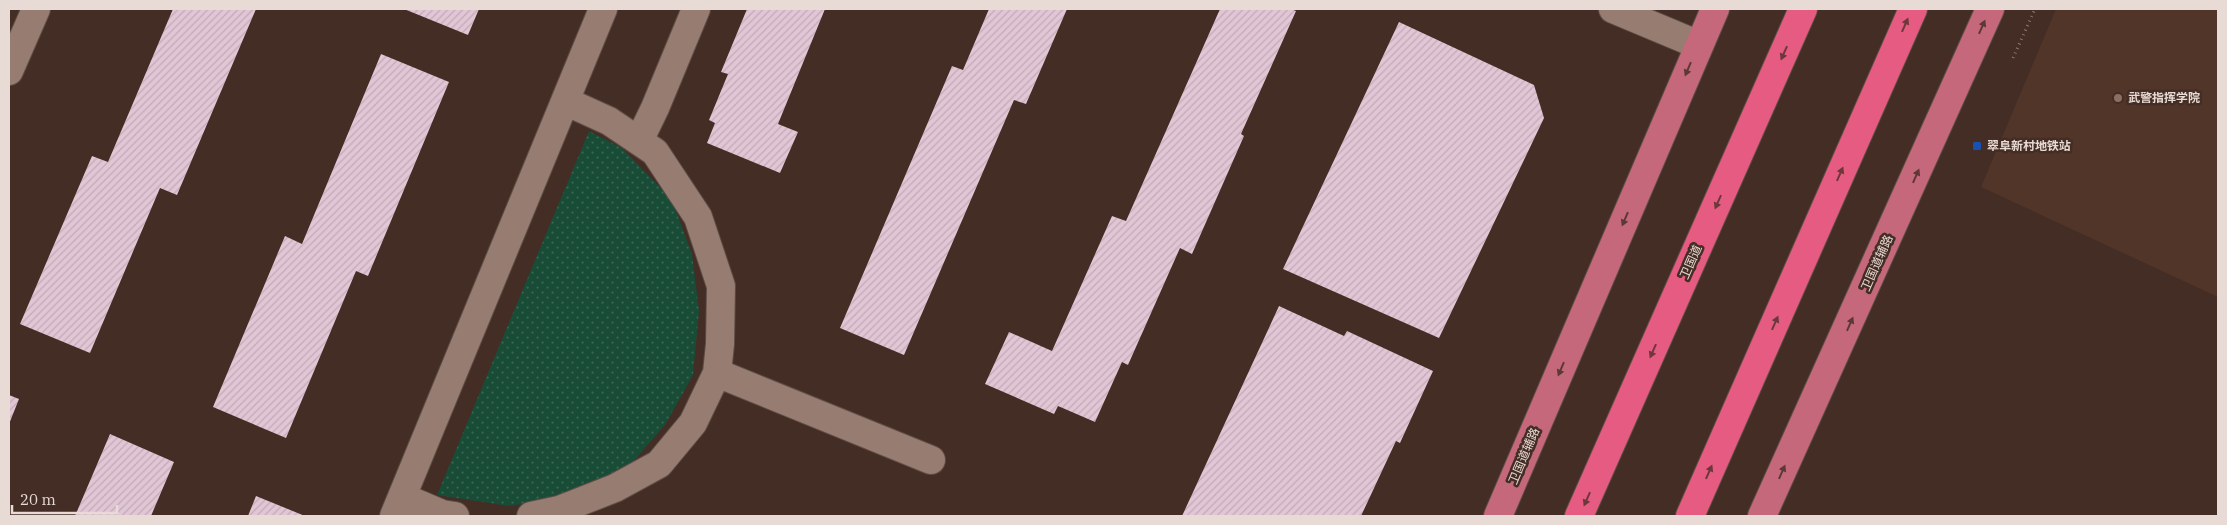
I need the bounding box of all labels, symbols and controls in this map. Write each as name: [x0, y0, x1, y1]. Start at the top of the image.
one-way arrow: [1902, 18, 1910, 32]
one-way arrow: [1979, 20, 1987, 34]
one-way arrow: [1779, 46, 1787, 60]
one-way arrow: [1684, 62, 1692, 77]
place label: 武警指挥学院: [2128, 90, 2200, 105]
marker: 武警指挥学院: [2112, 92, 2124, 104]
place label: 翠阜新村地铁站: [1987, 138, 2071, 153]
marker: 翠阜新村地铁站: [1971, 140, 1983, 152]
one-way arrow: [1836, 167, 1844, 181]
one-way arrow: [1913, 169, 1921, 183]
one-way arrow: [1714, 195, 1722, 209]
one-way arrow: [1620, 212, 1628, 226]
street label: 卫国道辅路: [1857, 232, 1896, 293]
street label: 卫国道: [1676, 242, 1705, 281]
one-way arrow: [1771, 316, 1779, 330]
one-way arrow: [1846, 317, 1854, 331]
one-way arrow: [1648, 344, 1656, 358]
one-way arrow: [1557, 361, 1564, 376]
street label: 卫国道辅路: [1505, 425, 1542, 486]
one-way arrow: [1706, 465, 1714, 479]
one-way arrow: [1779, 465, 1787, 479]
scale bar: [12, 482, 118, 514]
text: 20 m: [20, 490, 56, 509]
one-way arrow: [1582, 492, 1590, 506]

